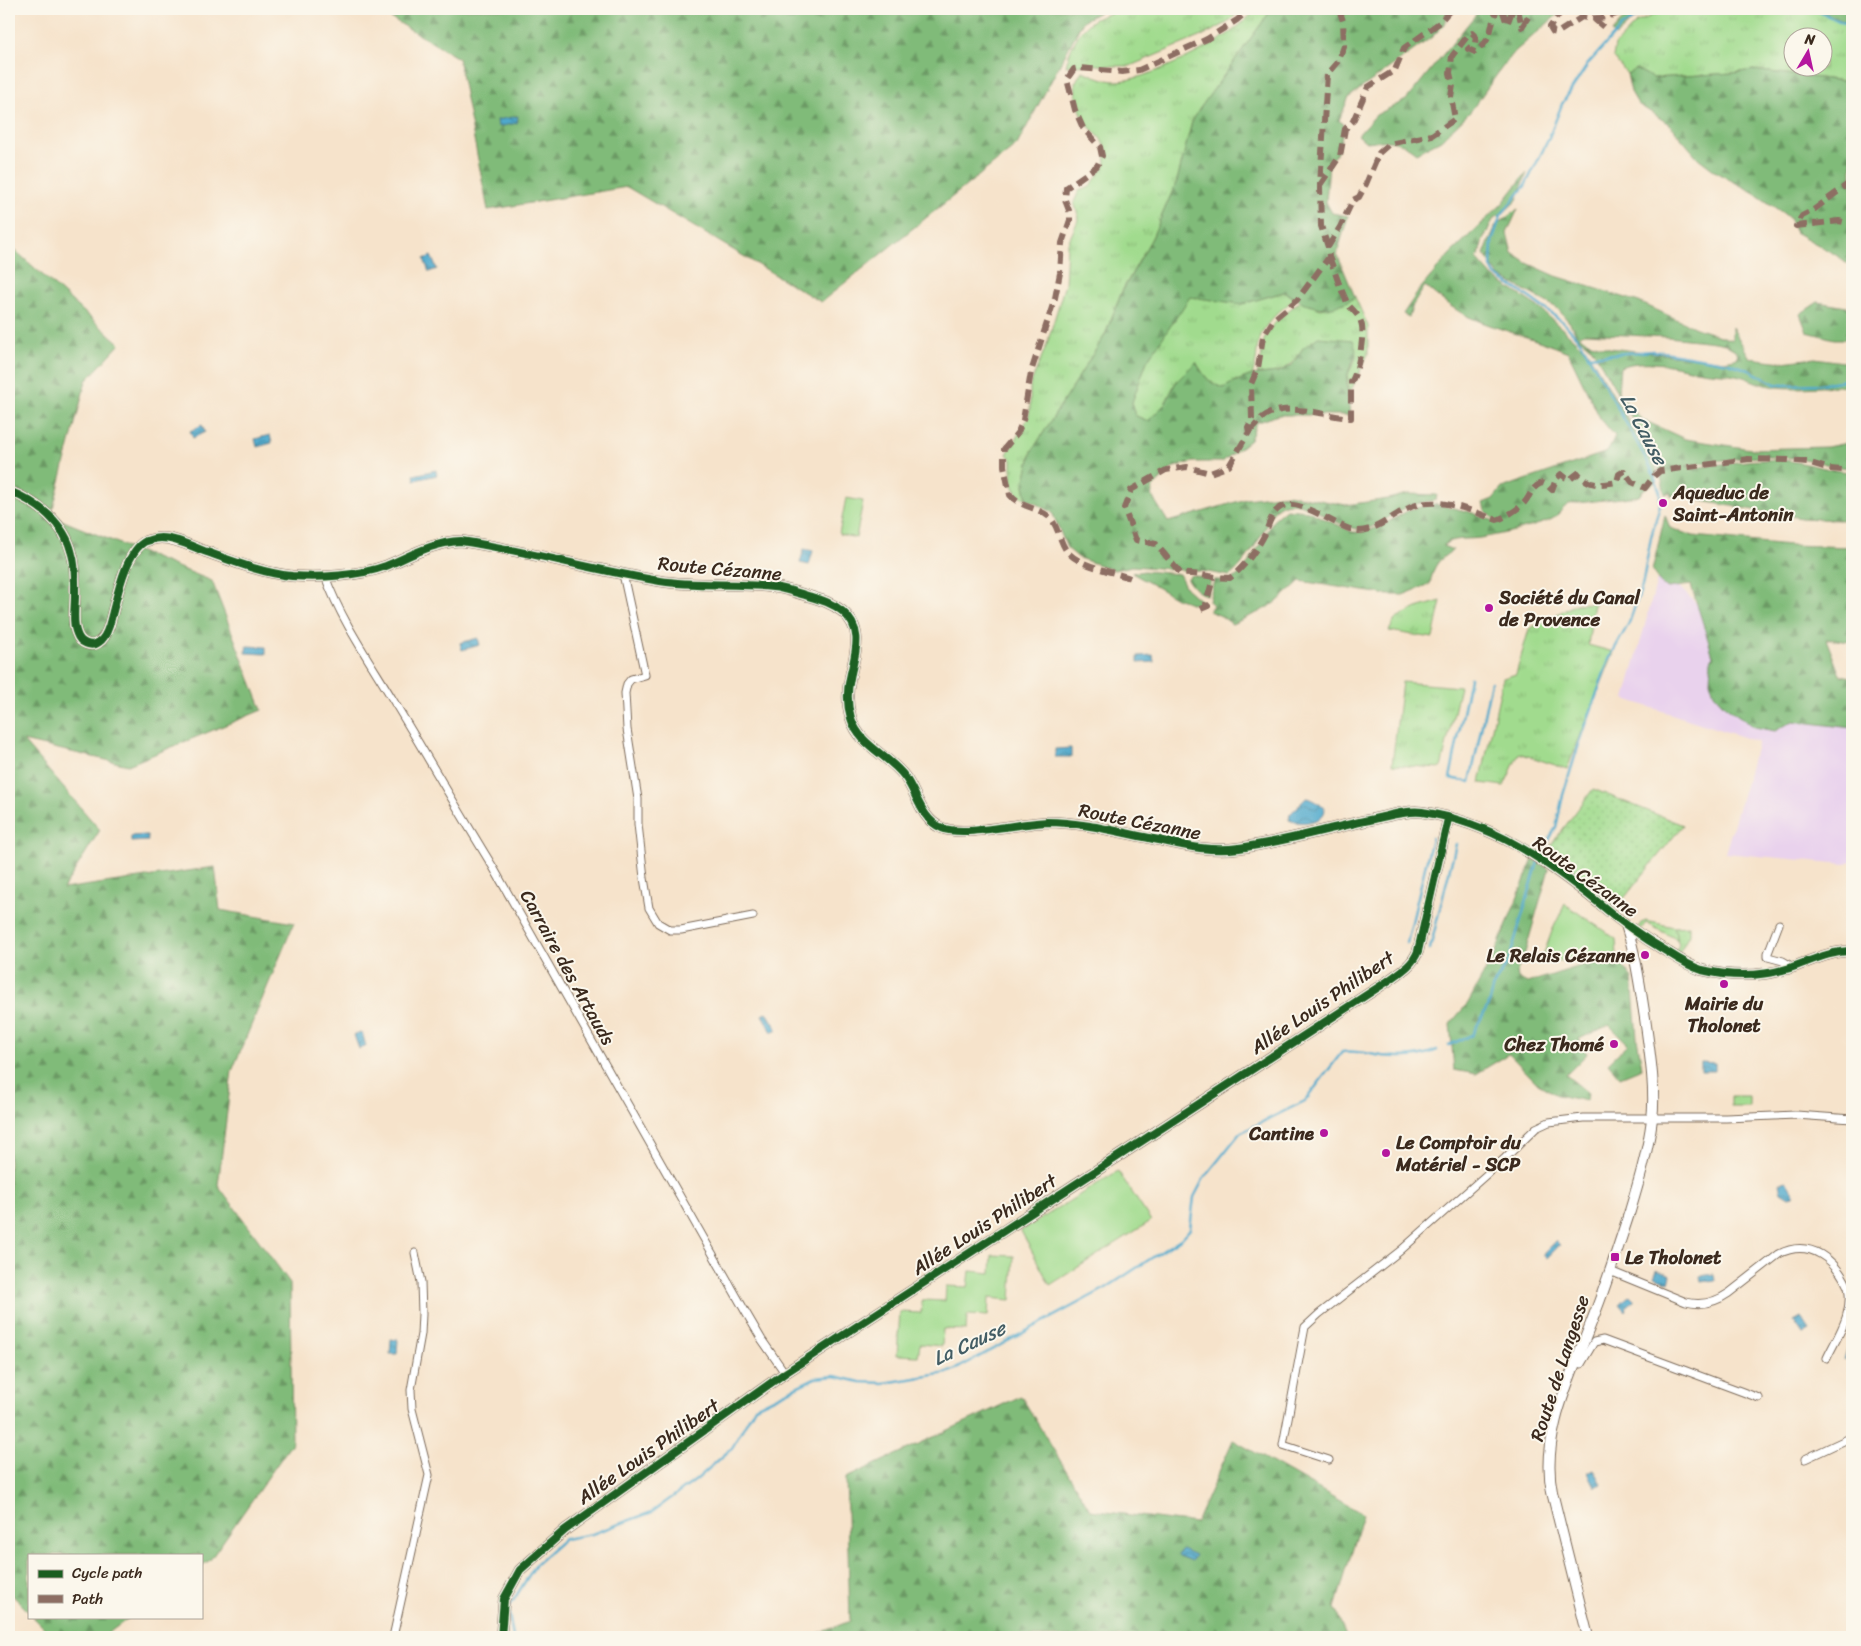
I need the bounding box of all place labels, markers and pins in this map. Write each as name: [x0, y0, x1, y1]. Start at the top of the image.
place label: Aqueduc de Saint-Antonin: [1672, 476, 1794, 531]
marker: Aqueduc de Saint-Antonin: [1657, 497, 1669, 509]
place label: Société du Canal de Provence: [1498, 581, 1641, 636]
marker: Société du Canal de Provence: [1483, 602, 1495, 614]
place label: Le Relais Cézanne: [1487, 939, 1636, 972]
marker: Le Relais Cézanne: [1639, 949, 1651, 961]
marker: Mairie du Tholonet: [1718, 978, 1730, 990]
place label: Mairie du Tholonet: [1684, 987, 1764, 1042]
place label: Chez Thomé: [1503, 1028, 1604, 1061]
marker: Chez Thomé: [1608, 1038, 1620, 1050]
place label: Cantine: [1248, 1117, 1315, 1150]
place label: Le Comptoir du Matériel - SCP: [1395, 1126, 1522, 1181]
marker: Cantine: [1318, 1127, 1330, 1139]
marker: Le Comptoir du Matériel - SCP: [1380, 1147, 1392, 1159]
place label: Le Tholonet: [1625, 1241, 1722, 1274]
marker: Le Tholonet: [1609, 1251, 1621, 1263]

